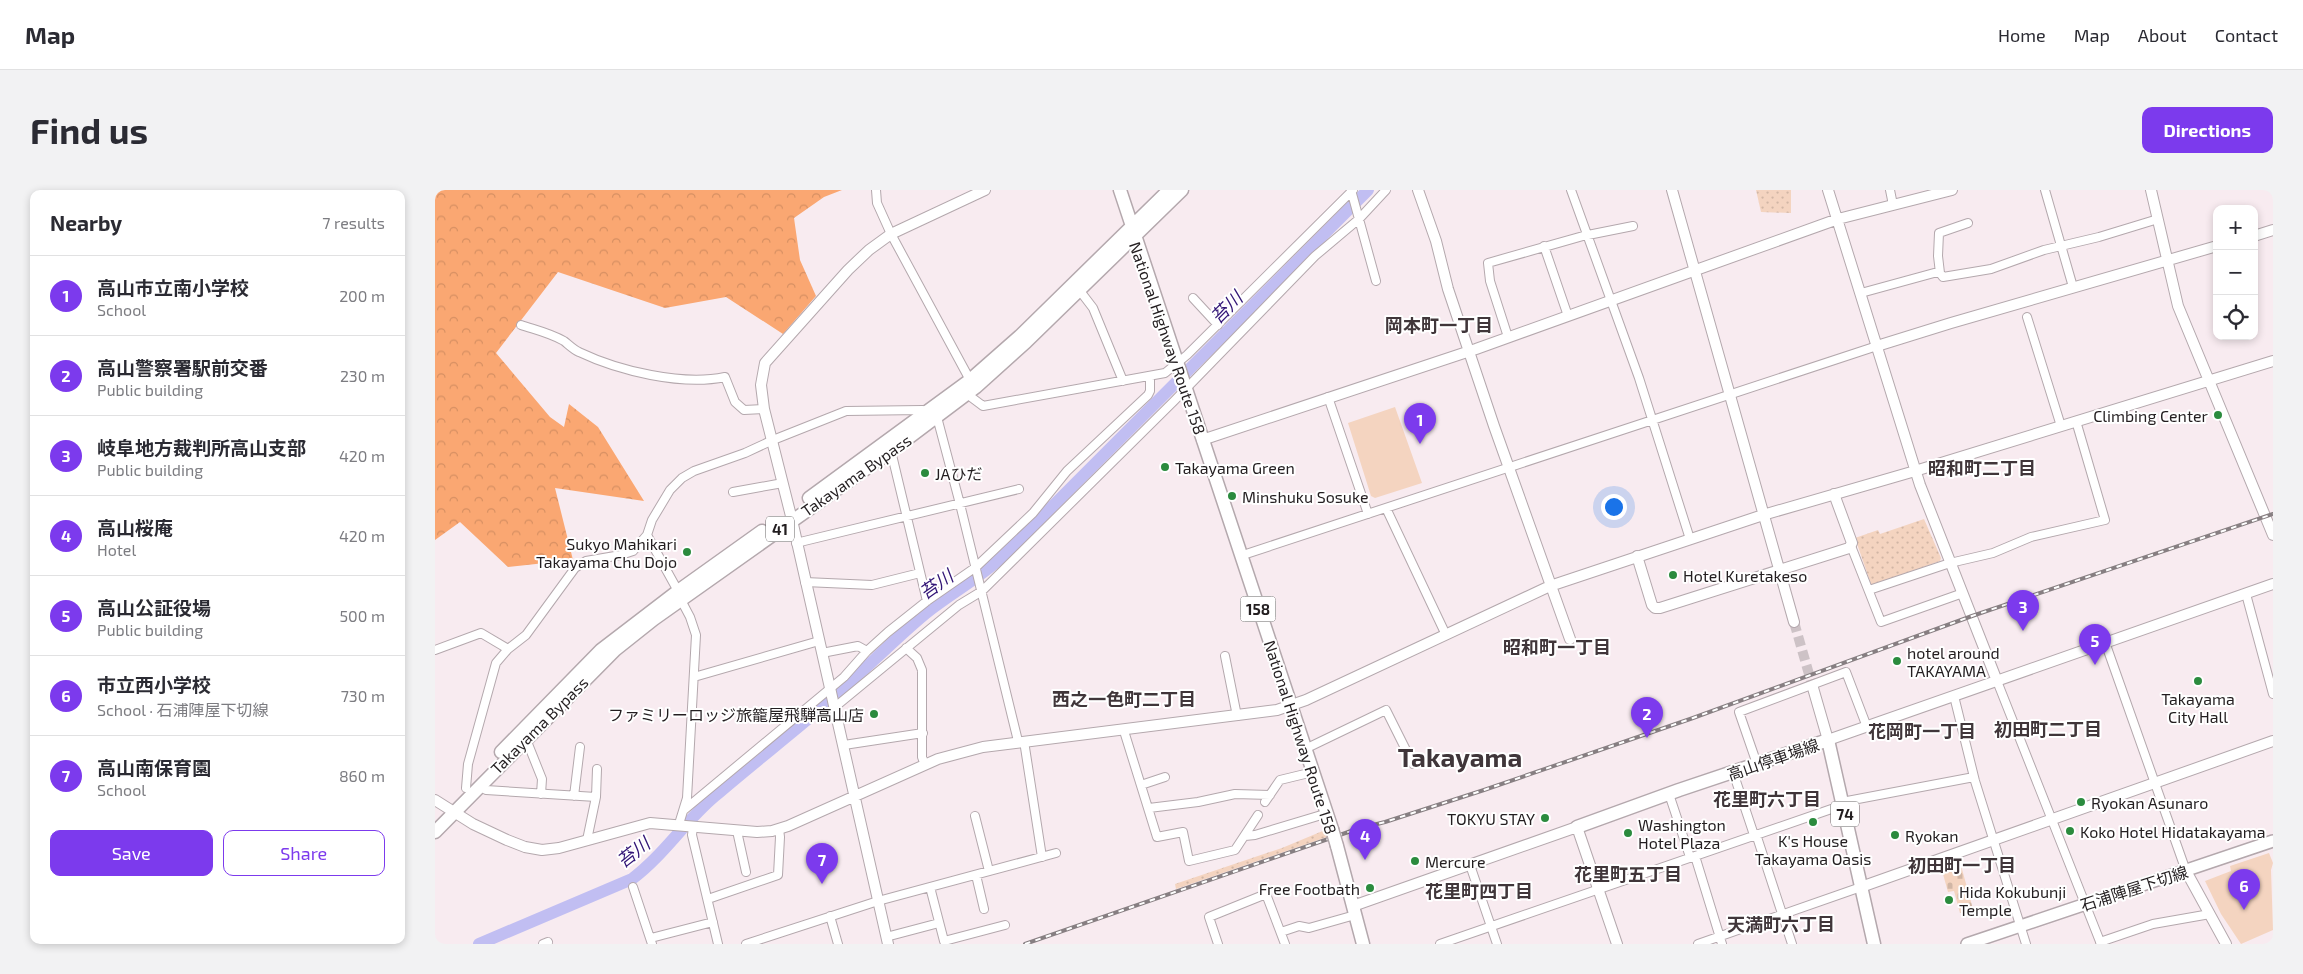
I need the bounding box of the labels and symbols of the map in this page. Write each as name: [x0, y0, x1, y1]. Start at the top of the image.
street label: National Highway Route 158: [1126, 239, 1210, 437]
water label: 苔川: [1205, 285, 1248, 328]
district label: 岡本町一丁目: [1385, 314, 1493, 336]
pin: 1: [1404, 403, 1436, 444]
place label: Climbing Center: [2093, 406, 2209, 425]
marker: Climbing Center: [2212, 409, 2224, 421]
street label: Takayama Bypass: [797, 430, 915, 520]
district label: 昭和町二丁目: [1928, 457, 2036, 479]
place label: Takayama Green: [1175, 458, 1295, 477]
marker: Takayama Green: [1159, 461, 1171, 473]
place label: JAひだ: [935, 464, 982, 483]
marker: JAひだ: [919, 467, 931, 479]
place label: Minshuku Sosuke: [1242, 487, 1368, 506]
marker: Minshuku Sosuke: [1226, 490, 1238, 502]
your location: [1601, 494, 1627, 520]
road number: 41: [766, 516, 794, 542]
place label: Sukyo Mahikari Takayama Chu Dojo: [536, 534, 677, 572]
marker: Sukyo Mahikari Takayama Chu Dojo: [681, 546, 693, 558]
water label: 苔川: [915, 564, 959, 603]
place label: Hotel Kuretakeso: [1683, 566, 1807, 585]
marker: Hotel Kuretakeso: [1667, 569, 1679, 581]
pin: 3: [2007, 590, 2039, 631]
road number: 158: [1241, 596, 1275, 622]
pin: 5: [2079, 624, 2111, 665]
district label: 昭和町一丁目: [1503, 636, 1611, 658]
street label: National Highway Route 158: [1261, 638, 1341, 836]
place label: hotel around TAKAYAMA: [1907, 643, 2000, 680]
marker: hotel around TAKAYAMA: [1891, 655, 1903, 667]
street label: Takayama Bypass: [486, 672, 592, 778]
marker: Takayama City Hall: [2192, 675, 2204, 687]
district label: 西之一色町二丁目: [1052, 688, 1196, 710]
place label: Takayama City Hall: [2161, 689, 2235, 726]
pin: 2: [1631, 697, 1663, 738]
place label: ファミリーロッジ旅籠屋飛騨高山店: [608, 705, 864, 724]
marker: ファミリーロッジ旅籠屋飛騨高山店: [868, 708, 880, 720]
district label: 初田町二丁目: [1994, 718, 2102, 740]
district label: 花岡町一丁目: [1868, 720, 1976, 742]
street label: 高山停車場線: [1725, 734, 1821, 784]
district label: Takayama: [1398, 741, 1522, 773]
district label: 花里町六丁目: [1713, 788, 1821, 810]
place label: Ryokan Asunaro: [2091, 793, 2208, 812]
marker: Ryokan Asunaro: [2075, 796, 2087, 808]
road number: 74: [1831, 802, 1859, 826]
place label: TOKYU STAY: [1447, 809, 1535, 828]
marker: TOKYU STAY: [1539, 812, 1551, 824]
place label: Washington Hotel Plaza: [1638, 815, 1726, 852]
marker: K's House Takayama Oasis: [1807, 816, 1819, 828]
pin: 4: [1349, 819, 1381, 860]
place label: Koko Hotel Hidatakayama: [2080, 822, 2266, 841]
marker: Koko Hotel Hidatakayama: [2064, 825, 2076, 837]
place label: Ryokan: [1905, 826, 1959, 845]
marker: Washington Hotel Plaza: [1622, 827, 1634, 839]
marker: Ryokan: [1889, 829, 1901, 841]
water label: 苔川: [612, 831, 656, 872]
place label: K's House Takayama Oasis: [1755, 831, 1871, 868]
pin: 7: [806, 843, 838, 884]
place label: Mercure: [1425, 852, 1486, 871]
district label: 初田町一丁目: [1908, 854, 2016, 876]
marker: Mercure: [1409, 855, 1421, 867]
street label: 石浦陣屋下切線: [2078, 862, 2190, 914]
district label: 花里町五丁目: [1574, 863, 1682, 885]
pin: 6: [2228, 869, 2260, 910]
place label: Free Footbath: [1259, 879, 1360, 898]
district label: 花里町四丁目: [1425, 880, 1533, 902]
marker: Free Footbath: [1364, 882, 1376, 894]
place label: Hida Kokubunji Temple: [1959, 882, 2066, 919]
marker: Hida Kokubunji Temple: [1943, 894, 1955, 906]
district label: 天満町六丁目: [1727, 913, 1835, 935]

